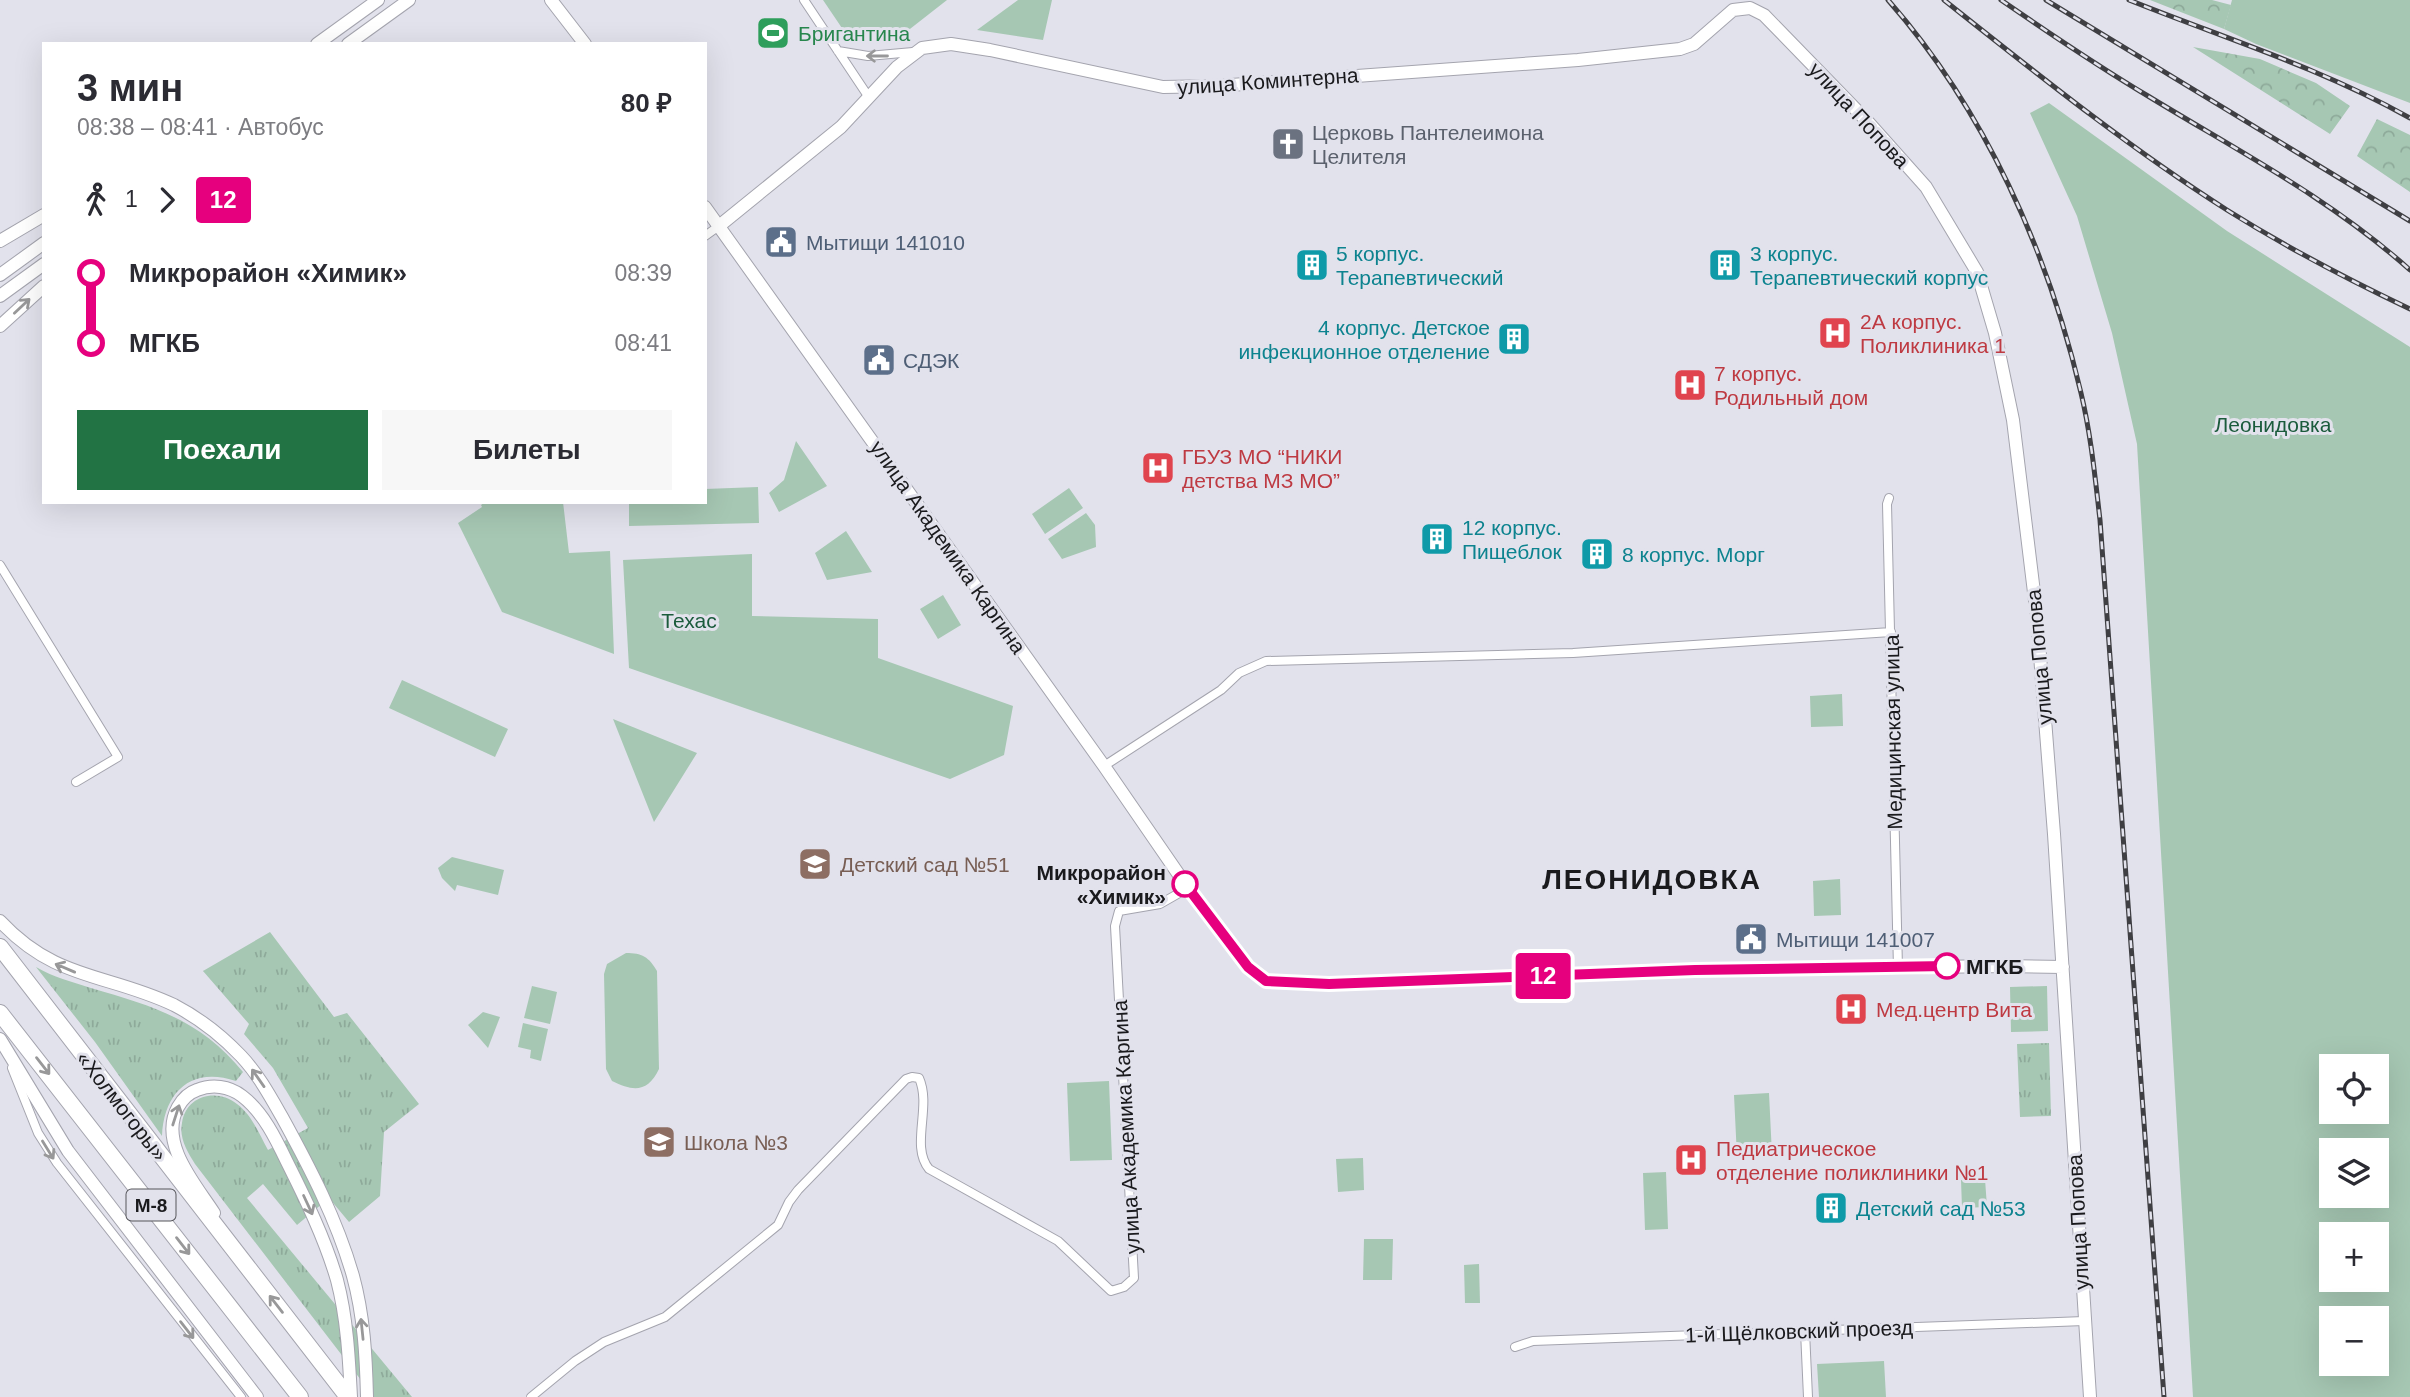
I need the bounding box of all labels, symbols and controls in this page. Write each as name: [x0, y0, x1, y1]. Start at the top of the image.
sports icon: Бригантина: [754, 14, 792, 52]
place label: Бригантина: [798, 22, 911, 45]
one-way arrow: [866, 49, 889, 63]
street label: улица Попова: [1804, 57, 1914, 173]
street label: улица Коминтерна: [1177, 63, 1360, 99]
text: 3 мин: [77, 67, 183, 109]
text: 80 ₽: [621, 88, 672, 118]
text: 08:38 – 08:41 · Автобус: [77, 114, 324, 140]
place label: Церковь Пантелеимона Целителя: [1312, 121, 1544, 168]
church icon: Церковь Пантелеимона Целителя: [1269, 125, 1307, 163]
icon: walk: [77, 181, 115, 219]
icon: forward: [148, 181, 186, 219]
text: 1: [125, 186, 138, 212]
text: 12: [210, 186, 237, 213]
public building icon: Мытищи 141010: [762, 223, 800, 261]
place label: Мытищи 141010: [806, 231, 965, 254]
place label: 5 корпус. Терапевтический: [1336, 242, 1504, 289]
place label: 3 корпус. Терапевтический корпус: [1750, 242, 1988, 289]
building icon: 5 корпус. Терапевтический: [1293, 246, 1331, 284]
building icon: 3 корпус. Терапевтический корпус: [1706, 246, 1744, 284]
text: Микрорайон «Химик»: [129, 258, 407, 288]
text: 08:39: [614, 260, 672, 286]
one-way arrow: [13, 298, 31, 314]
place label: 2А корпус. Поликлиника 1: [1860, 310, 2006, 357]
hospital icon: 2А корпус. Поликлиника 1: [1816, 314, 1854, 352]
place label: 4 корпус. Детское инфекционное отделение: [1238, 316, 1490, 363]
building icon: 4 корпус. Детское инфекционное отделение: [1495, 320, 1533, 358]
text: МГКБ: [129, 328, 200, 358]
text: 08:41: [614, 330, 672, 356]
public building icon: СДЭК: [860, 341, 898, 379]
place label: СДЭК: [903, 349, 960, 372]
place label: 7 корпус. Родильный дом: [1714, 362, 1868, 409]
hospital icon: 7 корпус. Родильный дом: [1671, 366, 1709, 404]
button: Поехали: [77, 410, 368, 490]
button: Билеты: [382, 410, 672, 490]
park label: Леонидовка: [2215, 413, 2332, 436]
street label: улица Академика Каргина: [866, 436, 1031, 658]
place label: ГБУЗ МО “НИКИ детства МЗ МО”: [1182, 445, 1342, 492]
hospital icon: ГБУЗ МО “НИКИ детства МЗ МО”: [1139, 449, 1177, 487]
place label: 12 корпус. Пищеблок: [1462, 516, 1563, 563]
building icon: 12 корпус. Пищеблок: [1418, 520, 1456, 558]
building icon: 8 корпус. Морг: [1578, 535, 1616, 573]
place label: 8 корпус. Морг: [1622, 543, 1765, 566]
street label: улица Попова: [2022, 588, 2056, 726]
park label: Техас: [661, 609, 717, 632]
street label: Медицинская улица: [1880, 634, 1906, 830]
school or university icon: Детский сад №51: [796, 845, 834, 883]
place label: Детский сад №51: [840, 853, 1010, 876]
place label: Микрорайон «Химик»: [1037, 861, 1166, 908]
district label: ЛЕОНИДОВКА: [1542, 864, 1762, 895]
marker: Микрорайон «Химик»: [1172, 871, 1198, 897]
public building icon: Мытищи 141007: [1732, 920, 1770, 958]
place label: Мытищи 141007: [1776, 928, 1935, 951]
line badge: 12: [1512, 953, 1574, 999]
marker: МГКБ: [1934, 953, 1960, 979]
place label: МГКБ: [1966, 955, 2023, 978]
one-way arrow: [55, 961, 76, 974]
text: 12: [1530, 962, 1556, 989]
hospital icon: Мед.центр Вита: [1832, 990, 1870, 1028]
place label: Мед.центр Вита: [1876, 998, 2032, 1021]
street label: улица Академика Каргина: [1108, 999, 1144, 1255]
street label: «Холмогоры»: [72, 1047, 172, 1165]
map controls: [2319, 1054, 2389, 1376]
button: locate: [2319, 1054, 2389, 1124]
one-way arrow: [36, 1056, 51, 1075]
one-way arrow: [251, 1069, 265, 1088]
one-way arrow: [171, 1105, 184, 1127]
school or university icon: Школа №3: [640, 1123, 678, 1161]
place label: Школа №3: [684, 1131, 788, 1154]
place label: Педиатрическое отделение поликлиники №1: [1716, 1137, 1988, 1184]
button: layers: [2319, 1138, 2389, 1208]
one-way arrow: [42, 1139, 56, 1159]
hospital icon: Педиатрическое отделение поликлиники №1: [1672, 1141, 1710, 1179]
street label: улица Попова: [2063, 1153, 2093, 1291]
building icon: Детский сад №53: [1812, 1189, 1850, 1227]
road number: М-8: [127, 1190, 176, 1220]
one-way arrow: [302, 1194, 316, 1215]
place label: Детский сад №53: [1856, 1197, 2026, 1220]
button: +: [2319, 1222, 2389, 1292]
one-way arrow: [175, 1236, 190, 1254]
one-way arrow: [269, 1296, 284, 1314]
button: −: [2319, 1306, 2389, 1376]
street label: 1-й Щёлковский проезд: [1685, 1316, 1913, 1346]
one-way arrow: [356, 1318, 369, 1341]
one-way arrow: [180, 1320, 195, 1339]

